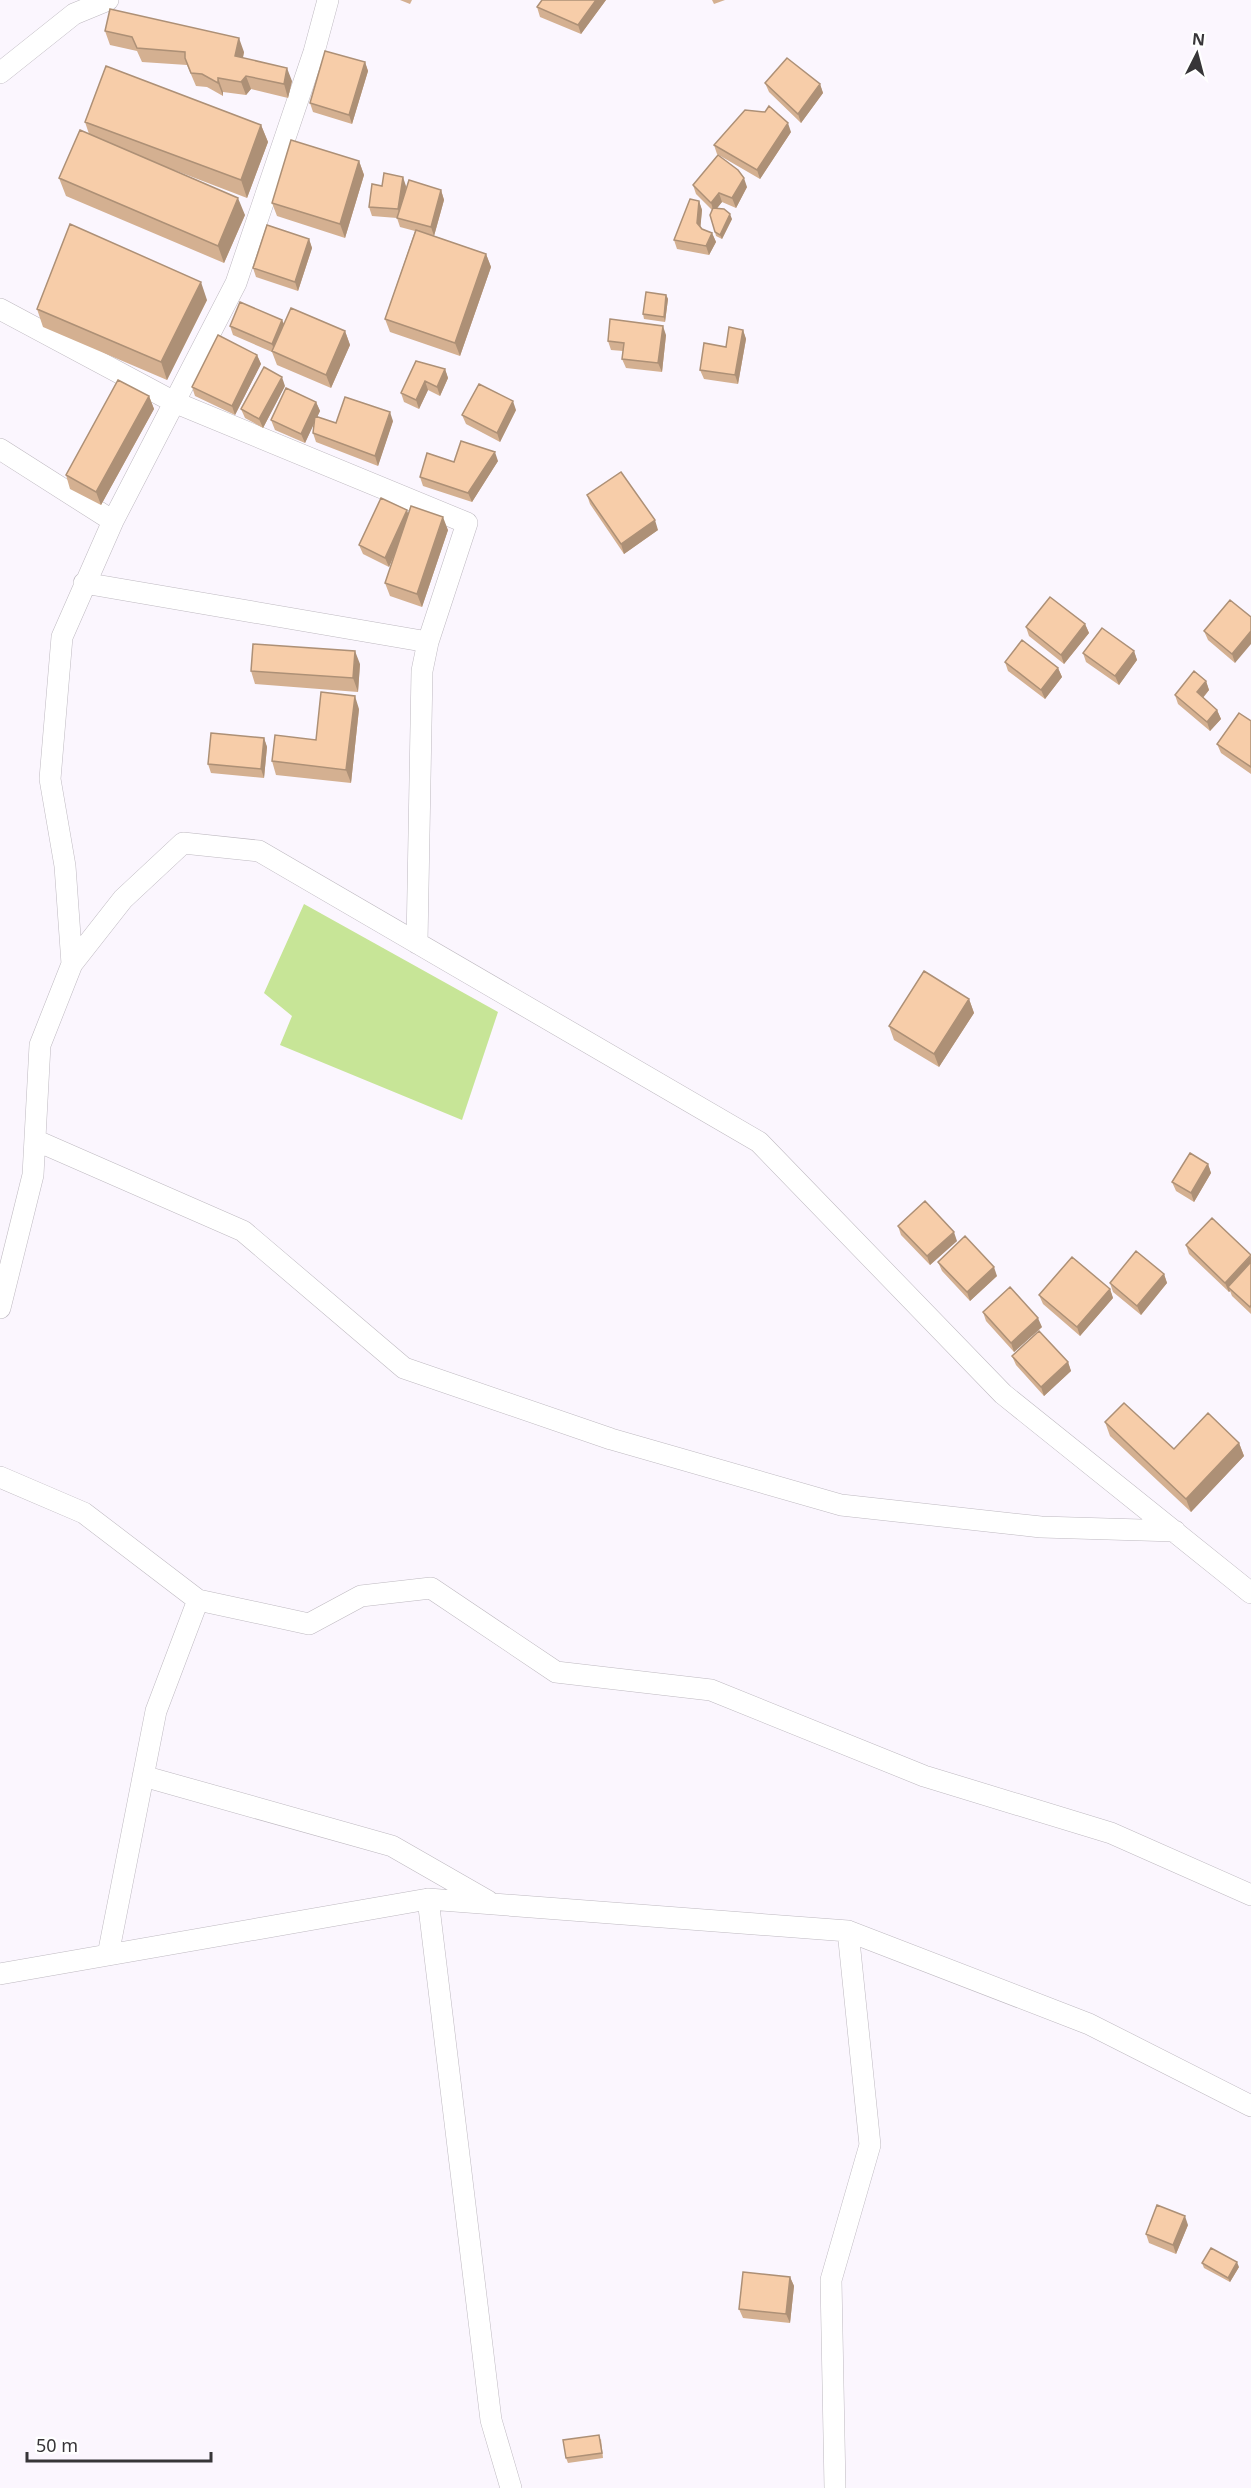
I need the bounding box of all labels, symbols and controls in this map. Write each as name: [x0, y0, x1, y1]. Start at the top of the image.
north arrow: [1167, 24, 1227, 84]
text: N: [1191, 27, 1206, 51]
scale bar: [27, 2425, 212, 2463]
text: 50 m: [36, 2433, 78, 2457]

